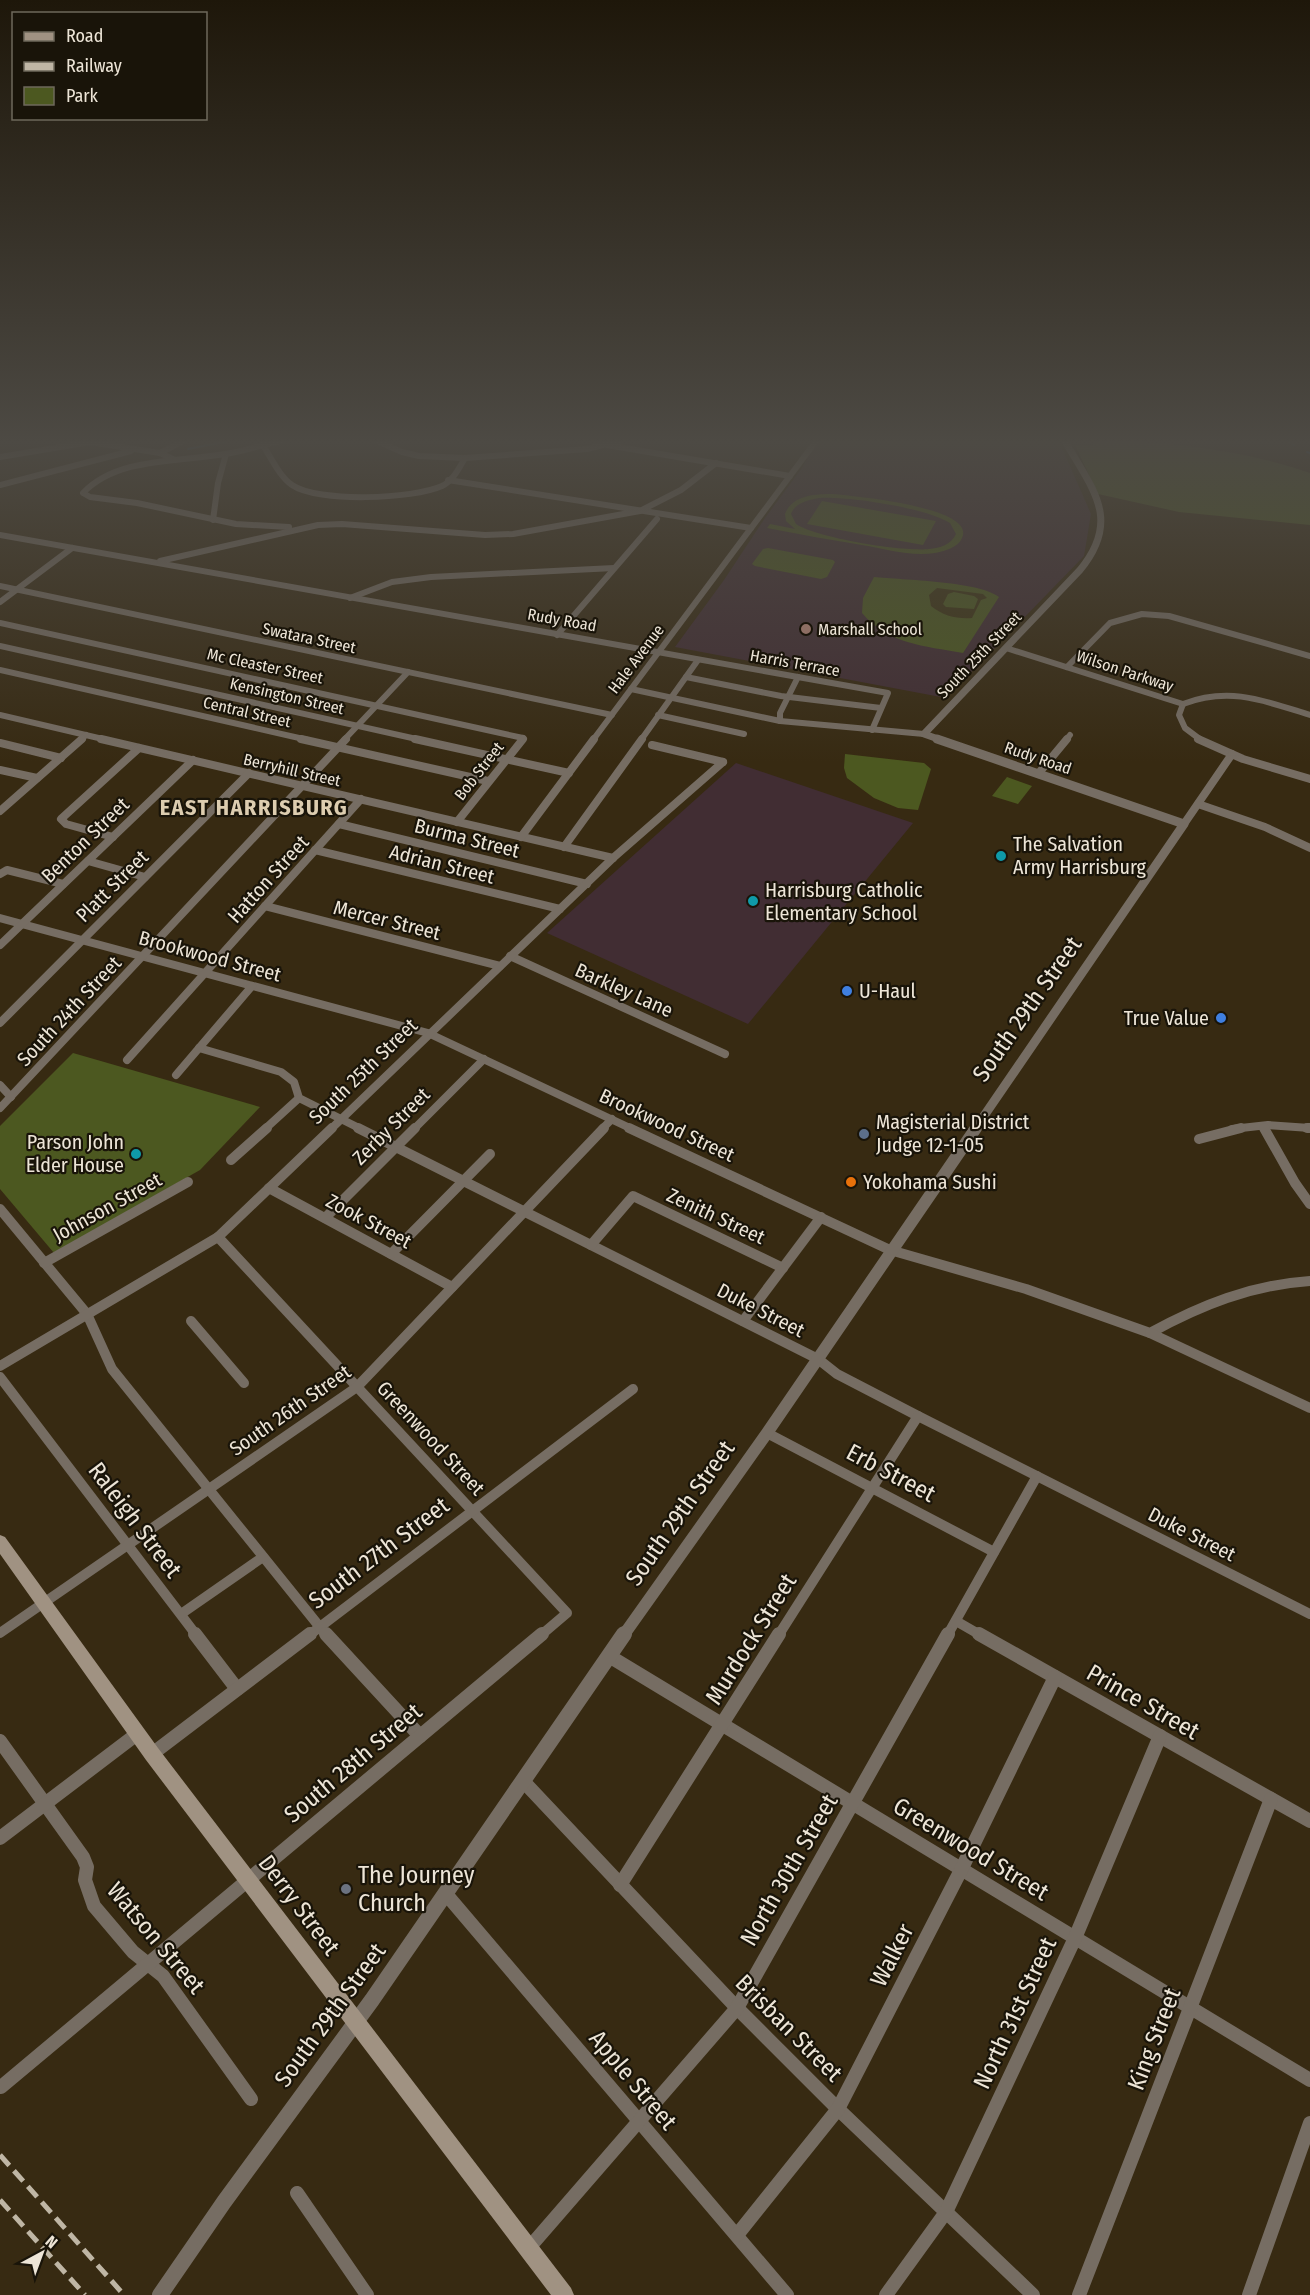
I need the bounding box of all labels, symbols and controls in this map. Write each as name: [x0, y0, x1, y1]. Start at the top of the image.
legend: [12, 12, 207, 120]
text: Road: [66, 25, 103, 47]
text: Railway: [66, 55, 122, 77]
text: Park: [66, 85, 99, 107]
street label: Rudy Road: [526, 605, 598, 635]
street label: South 25th Street: [933, 607, 1026, 702]
street label: Swatara Street: [261, 619, 358, 657]
place label: Marshall School: [818, 620, 922, 639]
street label: Hale Avenue: [604, 621, 668, 697]
marker: Marshall School: [799, 622, 813, 636]
street label: Mc Cleaster Street: [205, 644, 325, 688]
street label: Harris Terrace: [749, 646, 841, 680]
street label: Wilson Parkway: [1074, 646, 1177, 696]
street label: Kensington Street: [228, 674, 347, 719]
street label: Central Street: [201, 693, 293, 731]
street label: Bob Street: [450, 737, 508, 804]
street label: Rudy Road: [1002, 738, 1074, 778]
street label: Berryhill Street: [242, 750, 343, 791]
street label: Benton Street: [36, 792, 134, 888]
district label: EAST HARRISBURG: [160, 794, 348, 821]
street label: Burma Street: [412, 813, 522, 863]
street label: Hatton Street: [222, 830, 314, 928]
place label: The Salvation Army Harrisburg: [1013, 832, 1147, 879]
street label: Adrian Street: [387, 839, 497, 889]
street label: Platt Street: [71, 845, 153, 927]
marker: The Salvation Army Harrisburg: [994, 849, 1008, 863]
place label: Harrisburg Catholic Elementary School: [765, 878, 923, 925]
marker: Harrisburg Catholic Elementary School: [746, 894, 760, 908]
street label: Mercer Street: [331, 895, 443, 945]
street label: Brookwood Street: [136, 925, 284, 987]
street label: South 29th Street: [967, 931, 1087, 1087]
street label: South 24th Street: [12, 951, 126, 1071]
street label: Barkley Lane: [571, 958, 677, 1022]
place label: U-Haul: [859, 979, 916, 1003]
marker: U-Haul: [840, 984, 854, 998]
place label: True Value: [1124, 1006, 1209, 1030]
marker: True Value: [1214, 1011, 1228, 1025]
street label: South 25th Street: [304, 1013, 423, 1129]
street label: Zerby Street: [347, 1082, 435, 1170]
street label: Brookwood Street: [596, 1083, 739, 1167]
place label: Magisterial District Judge 12-1-05: [876, 1110, 1030, 1157]
marker: Magisterial District Judge 12-1-05: [857, 1127, 871, 1141]
place label: Parson John Elder House: [26, 1130, 124, 1177]
marker: Parson John Elder House: [129, 1147, 143, 1161]
street label: Johnson Street: [48, 1167, 166, 1247]
place label: Yokohama Sushi: [863, 1170, 997, 1194]
marker: Yokohama Sushi: [844, 1175, 858, 1189]
street label: Zenith Street: [663, 1183, 769, 1249]
street label: Zook Street: [322, 1189, 416, 1254]
street label: Duke Street: [713, 1278, 809, 1342]
street label: South 26th Street: [225, 1359, 356, 1461]
street label: Greenwood Street: [372, 1376, 490, 1500]
street label: South 29th Street: [620, 1435, 740, 1591]
street label: Erb Street: [842, 1438, 940, 1508]
street label: Raleigh Street: [83, 1457, 188, 1583]
street label: South 27th Street: [303, 1491, 455, 1615]
street label: Duke Street: [1144, 1502, 1240, 1566]
street label: Murdock Street: [700, 1568, 802, 1710]
street label: Prince Street: [1082, 1659, 1204, 1746]
street label: South 28th Street: [279, 1697, 428, 1829]
street label: North 30th Street: [734, 1789, 844, 1951]
street label: Greenwood Street: [888, 1792, 1054, 1906]
street label: Derry Street: [252, 1849, 346, 1961]
place label: The Journey Church: [358, 1861, 475, 1917]
street label: Watson Street: [101, 1877, 211, 2000]
marker: The Journey Church: [339, 1882, 353, 1896]
street label: Walker: [864, 1919, 920, 1991]
street label: North 31st Street: [968, 1933, 1062, 2093]
street label: South 29th Street: [269, 1938, 392, 2092]
street label: Brisban Street: [730, 1969, 848, 2087]
street label: King Street: [1122, 1984, 1186, 2094]
street label: Apple Street: [583, 2025, 683, 2135]
north arrow: [12, 2223, 72, 2283]
text: N: [42, 2232, 61, 2252]

